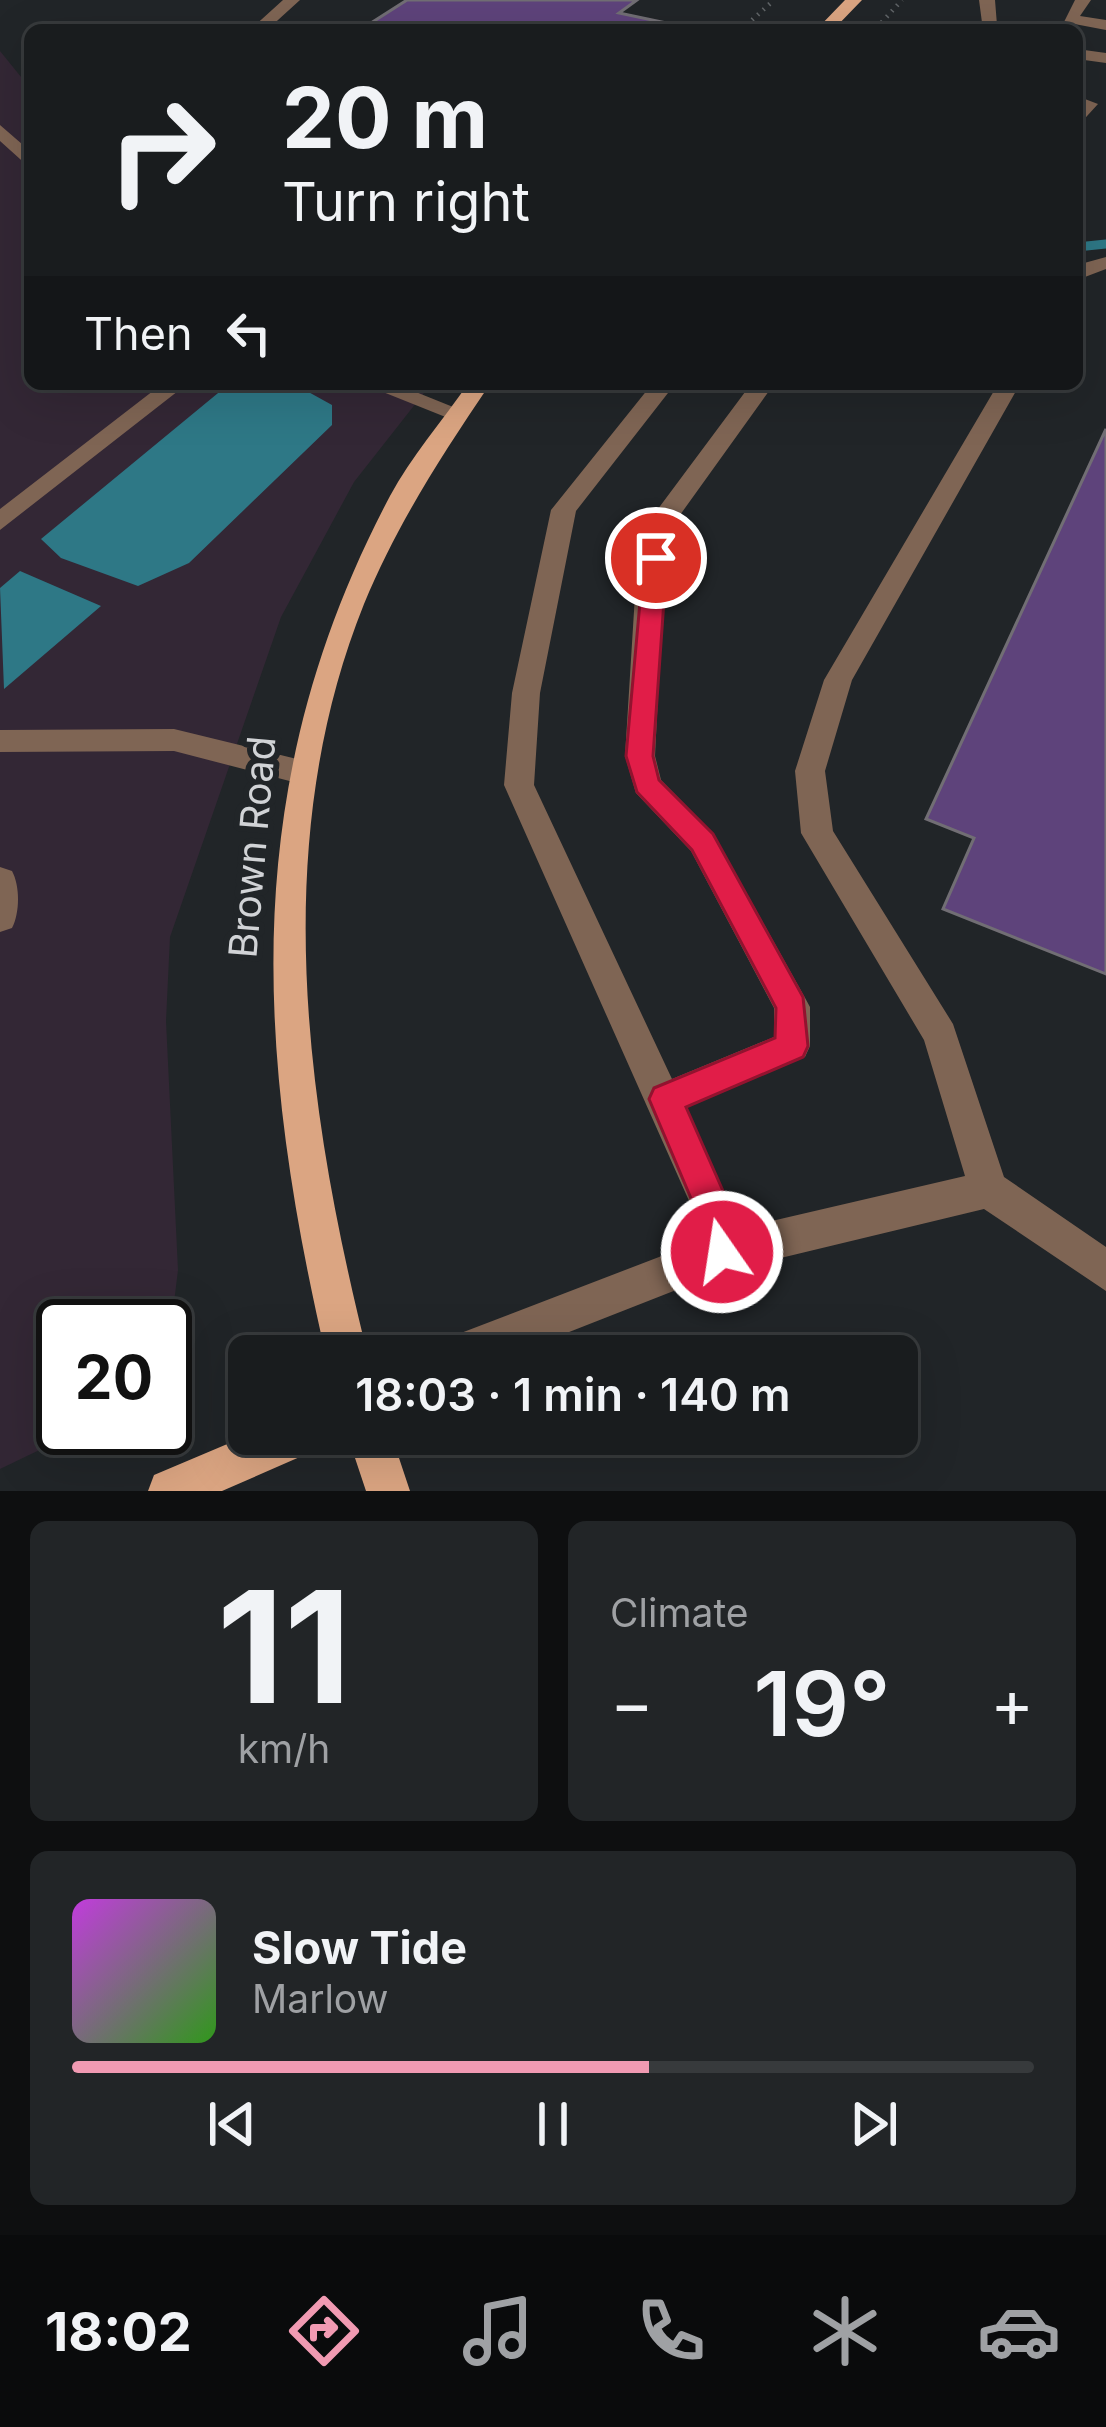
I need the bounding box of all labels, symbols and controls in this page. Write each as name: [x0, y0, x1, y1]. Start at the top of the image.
text: 20 m: [282, 67, 488, 168]
icon: right: [84, 72, 240, 228]
text: Turn right: [282, 169, 530, 234]
icon: left: [216, 300, 282, 366]
text: Then: [84, 306, 192, 361]
pin: [605, 507, 707, 609]
icon: arrive: [623, 525, 689, 591]
street label: Brown Road: [218, 734, 285, 960]
position arrow: [659, 1189, 785, 1315]
speed limit sign: 20: [36, 1299, 192, 1455]
text: 18:03 · 1 min · 140 m: [355, 1367, 791, 1422]
text: 11: [217, 1552, 351, 1741]
text: Climate: [610, 1589, 749, 1636]
text: 19°: [754, 1649, 890, 1758]
text: −: [610, 1663, 654, 1743]
text: +: [990, 1663, 1034, 1743]
text: km/h: [238, 1725, 330, 1772]
text: Slow Tide: [252, 1920, 467, 1975]
text: Marlow: [252, 1975, 388, 2022]
icon: previous: [199, 2091, 265, 2157]
icon: pause: [520, 2091, 586, 2157]
icon: next: [841, 2091, 907, 2157]
icon: directions: [282, 2289, 366, 2373]
icon: music: [456, 2289, 540, 2373]
icon: phone: [629, 2289, 713, 2373]
icon: climate: [803, 2289, 887, 2373]
icon: car: [977, 2289, 1061, 2373]
text: 18:02: [45, 2299, 192, 2364]

